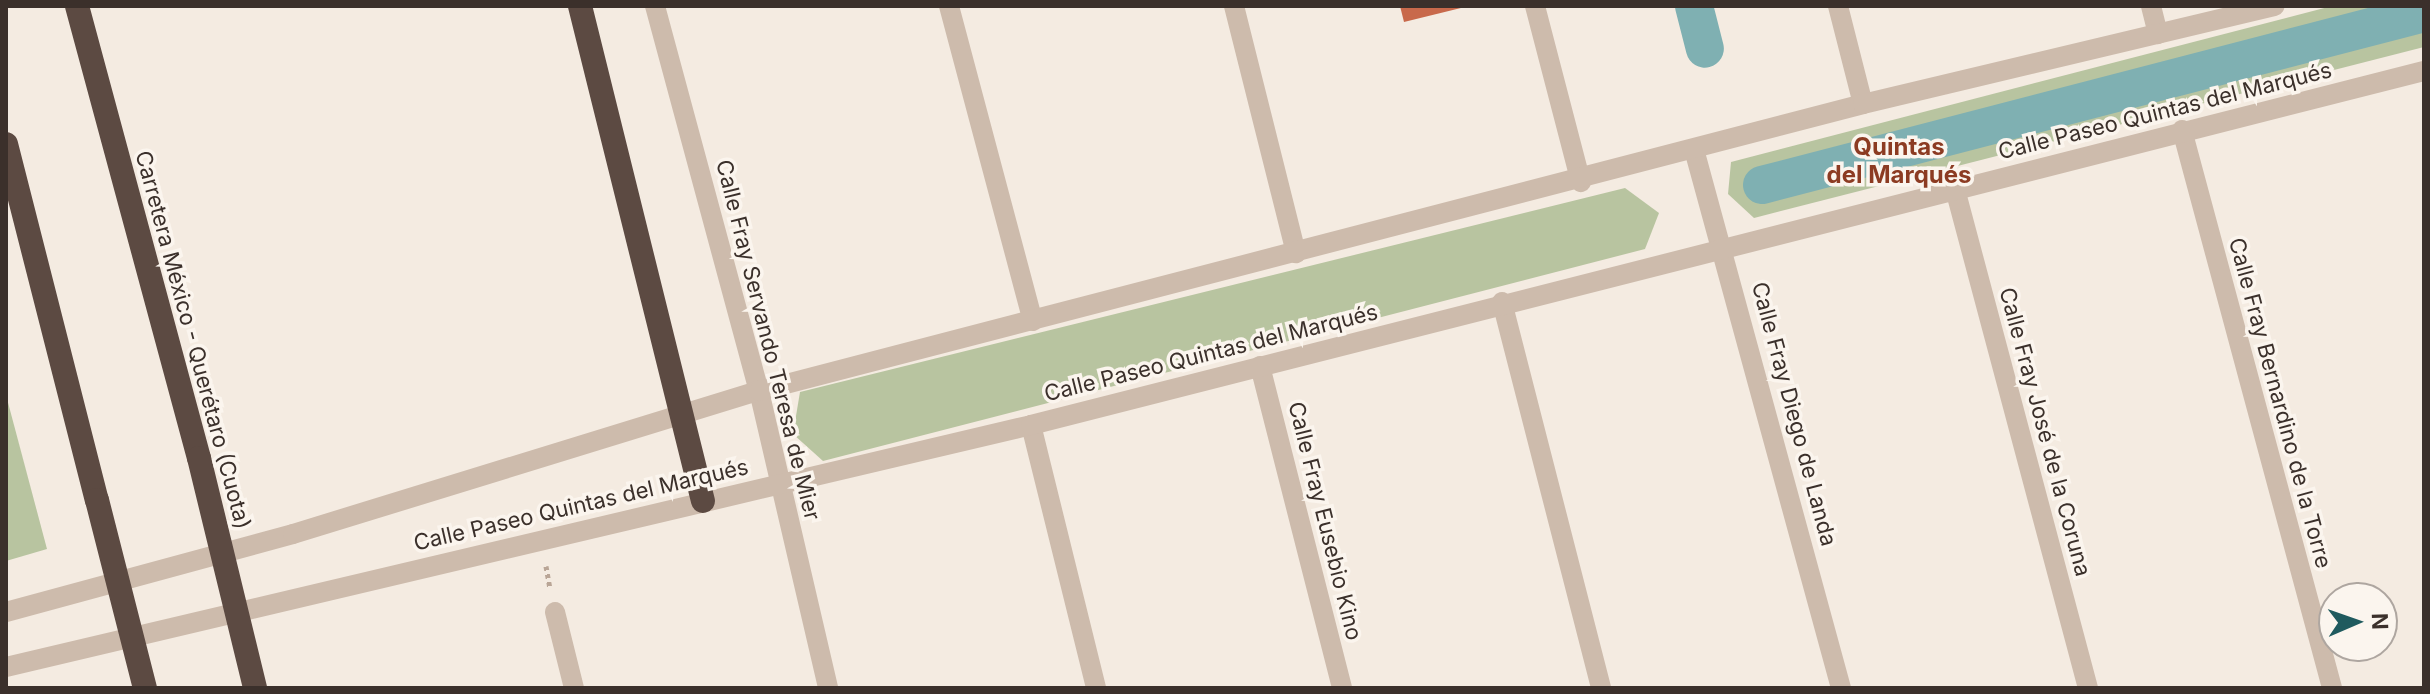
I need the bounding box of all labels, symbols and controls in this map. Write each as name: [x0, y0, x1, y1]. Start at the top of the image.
street label: Calle Paseo Quintas del Marqués: [1995, 57, 2335, 165]
district label: Quintas del Marqués: [1827, 133, 1971, 189]
street label: Carretera México - Querétaro (Cuota): [130, 148, 256, 532]
street label: Calle Fray Servando Teresa de Mier: [710, 157, 826, 523]
street label: Calle Fray Bernardino de la Torre: [2223, 235, 2337, 571]
street label: Calle Fray Diego de Landa: [1746, 279, 1842, 549]
street label: Calle Fray José de la Coruna: [1994, 285, 2096, 579]
street label: Calle Paseo Quintas del Marqués: [1041, 299, 1381, 407]
street label: Calle Fray Eusebio Kino: [1283, 399, 1367, 643]
street label: Calle Paseo Quintas del Marqués: [411, 454, 751, 556]
north arrow: [2318, 582, 2398, 662]
text: N: [2367, 612, 2393, 630]

